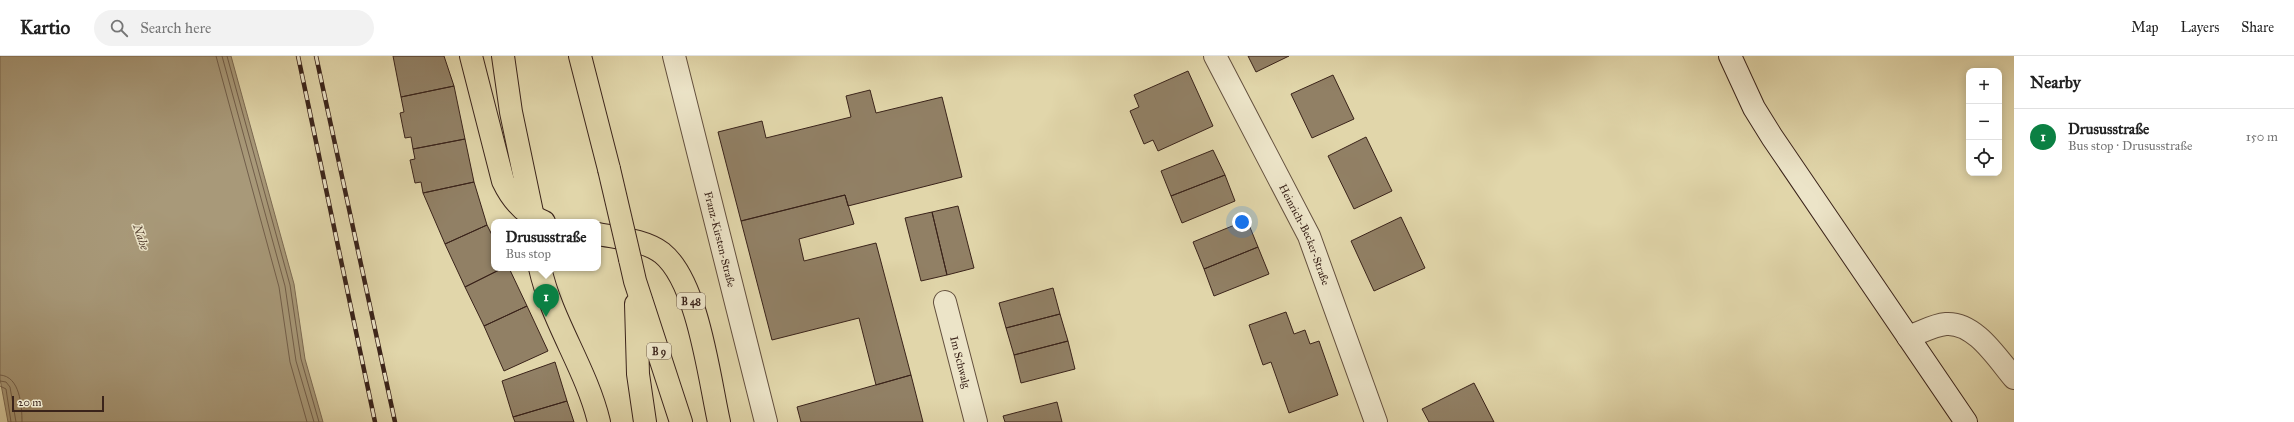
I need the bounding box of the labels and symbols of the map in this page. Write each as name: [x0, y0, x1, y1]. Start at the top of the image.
street label: Heinrich-Becker-Straße: [1276, 182, 1332, 287]
street label: Franz-Kirsten-Straße: [701, 190, 738, 289]
your location: [1232, 212, 1252, 232]
water label: Nahe: [130, 221, 152, 252]
pin: 1: [533, 284, 559, 317]
road number: B 48: [677, 293, 705, 309]
street label: Im Schwalg: [947, 335, 973, 390]
road number: B 9: [647, 343, 671, 359]
scale bar: [12, 394, 104, 413]

